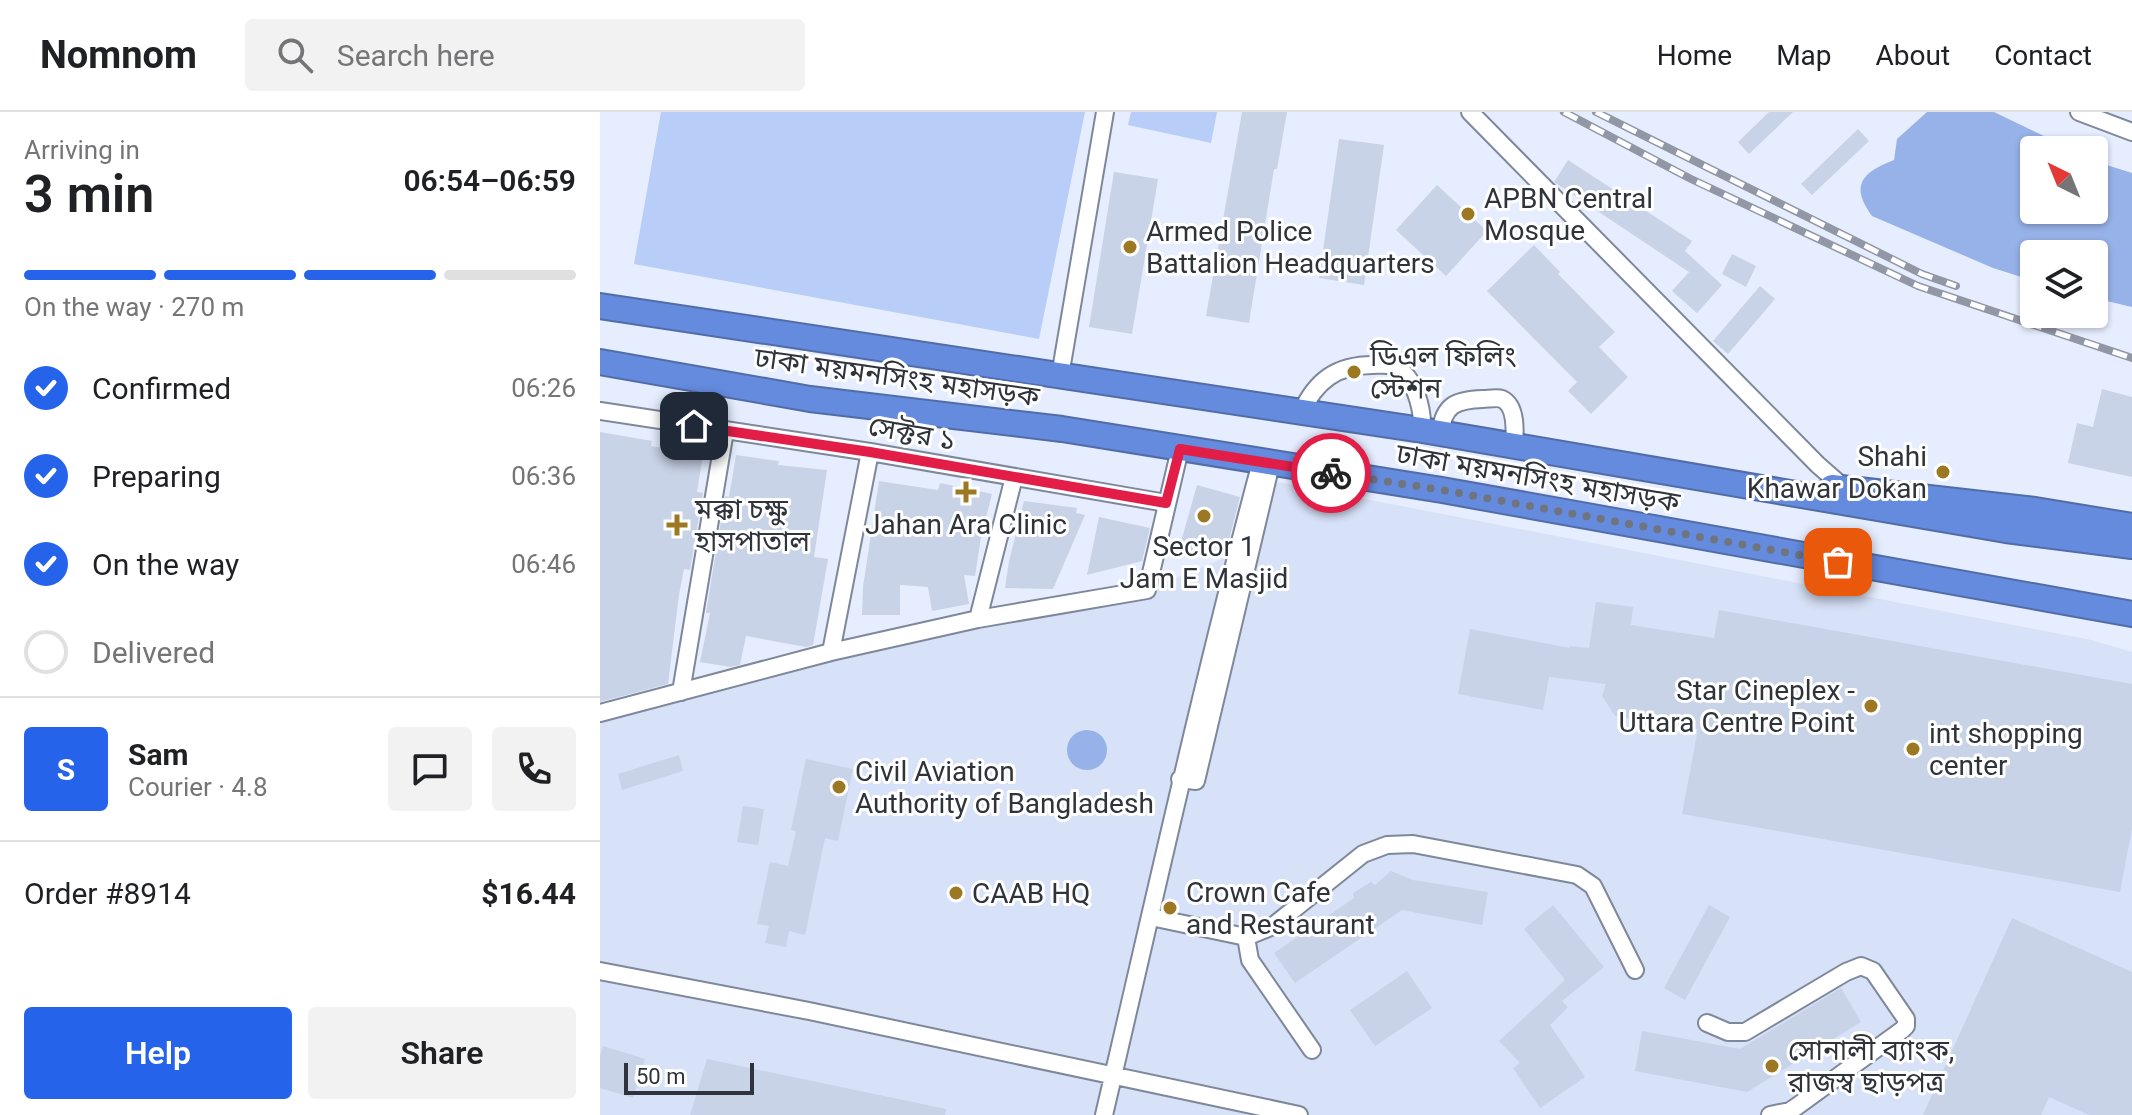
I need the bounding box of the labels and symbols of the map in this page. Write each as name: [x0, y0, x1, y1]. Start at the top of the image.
north arrow: [2020, 136, 2108, 224]
place label: APBN Central Mosque: [1484, 182, 1653, 247]
marker: APBN Central Mosque: [1459, 205, 1477, 223]
place label: Armed Police Battalion Headquarters: [1146, 215, 1435, 280]
marker: Armed Police Battalion Headquarters: [1121, 238, 1139, 256]
place label: ডিএল ফিলিং স্টেশন: [1369, 340, 1516, 405]
street label: ঢাকা ময়মনসিংহ মহাসড়ক: [752, 341, 1042, 413]
marker: ডিএল ফিলিং স্টেশন: [1345, 363, 1363, 381]
pin: [660, 392, 728, 460]
street label: সেক্টর ১: [866, 409, 958, 457]
courier: [1291, 433, 1371, 513]
street label: ঢাকা ময়মনসিংহ মহাসড়ক: [1393, 437, 1683, 519]
place label: Shahi Khawar Dokan: [1747, 440, 1927, 505]
marker: Shahi Khawar Dokan: [1934, 463, 1952, 481]
marker: Jahan Ara Clinic: [955, 481, 977, 503]
place label: মক্কা চক্ষু হাসপাতাল: [694, 493, 811, 558]
marker: Sector 1 Jam E Masjid: [1195, 507, 1213, 525]
place label: Jahan Ara Clinic: [865, 508, 1067, 541]
marker: মক্কা চক্ষু হাসপাতাল: [666, 514, 688, 536]
pin: [1804, 528, 1872, 596]
place label: Sector 1 Jam E Masjid: [1120, 530, 1288, 595]
place label: Star Cineplex - Uttara Centre Point: [1619, 674, 1855, 739]
marker: Star Cineplex - Uttara Centre Point: [1862, 697, 1880, 715]
place label: int shopping center: [1929, 717, 2083, 782]
marker: int shopping center: [1904, 740, 1922, 758]
place label: Civil Aviation Authority of Bangladesh: [855, 755, 1154, 820]
marker: Civil Aviation Authority of Bangladesh: [830, 778, 848, 796]
place label: Crown Cafe and Restaurant: [1186, 876, 1375, 941]
place label: CAAB HQ: [972, 877, 1090, 910]
marker: CAAB HQ: [947, 884, 965, 902]
marker: Crown Cafe and Restaurant: [1161, 899, 1179, 917]
place label: সোনালী ব্যাংক, রাজস্ব ছাড়পত্র: [1787, 1034, 1954, 1099]
marker: সোনালী ব্যাংক, রাজস্ব ছাড়পত্র: [1763, 1057, 1781, 1075]
scale bar: [624, 1059, 754, 1095]

